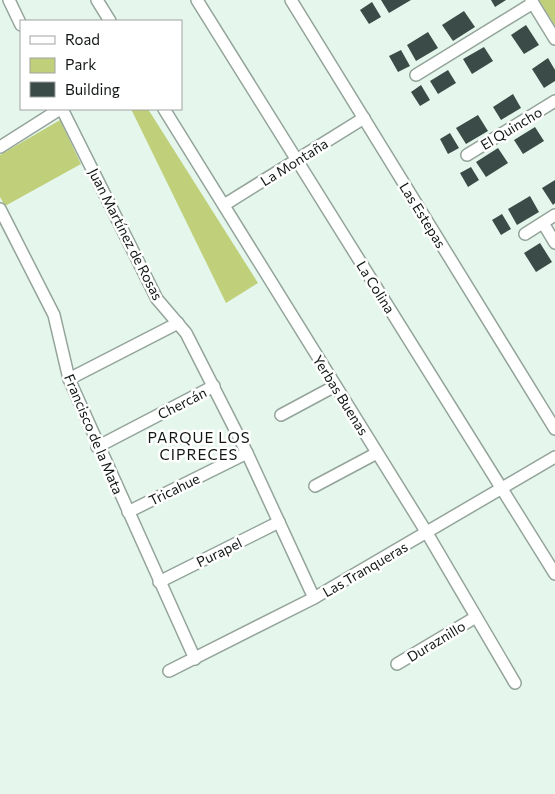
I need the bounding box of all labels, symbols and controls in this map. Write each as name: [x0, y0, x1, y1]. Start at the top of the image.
legend: [20, 20, 182, 110]
text: Road: [65, 30, 100, 48]
text: Park: [65, 55, 96, 73]
text: Building: [65, 80, 120, 98]
street label: El Quincho: [477, 103, 545, 153]
street label: La Montaña: [257, 135, 331, 189]
street label: Juan Martínez de Rosas: [85, 165, 167, 303]
street label: Las Estepas: [396, 179, 450, 251]
street label: La Colina: [353, 258, 399, 316]
street label: Yerbas Buenas: [310, 352, 372, 438]
street label: Francisco de la Mata: [61, 371, 127, 497]
street label: Chercán: [155, 383, 209, 423]
district label: PARQUE LOS CIPRECES: [147, 428, 251, 463]
street label: Tricahue: [146, 469, 202, 509]
street label: Purapel: [193, 534, 245, 570]
street label: Las Tranqueras: [319, 538, 411, 600]
street label: Duraznillo: [404, 617, 468, 665]

